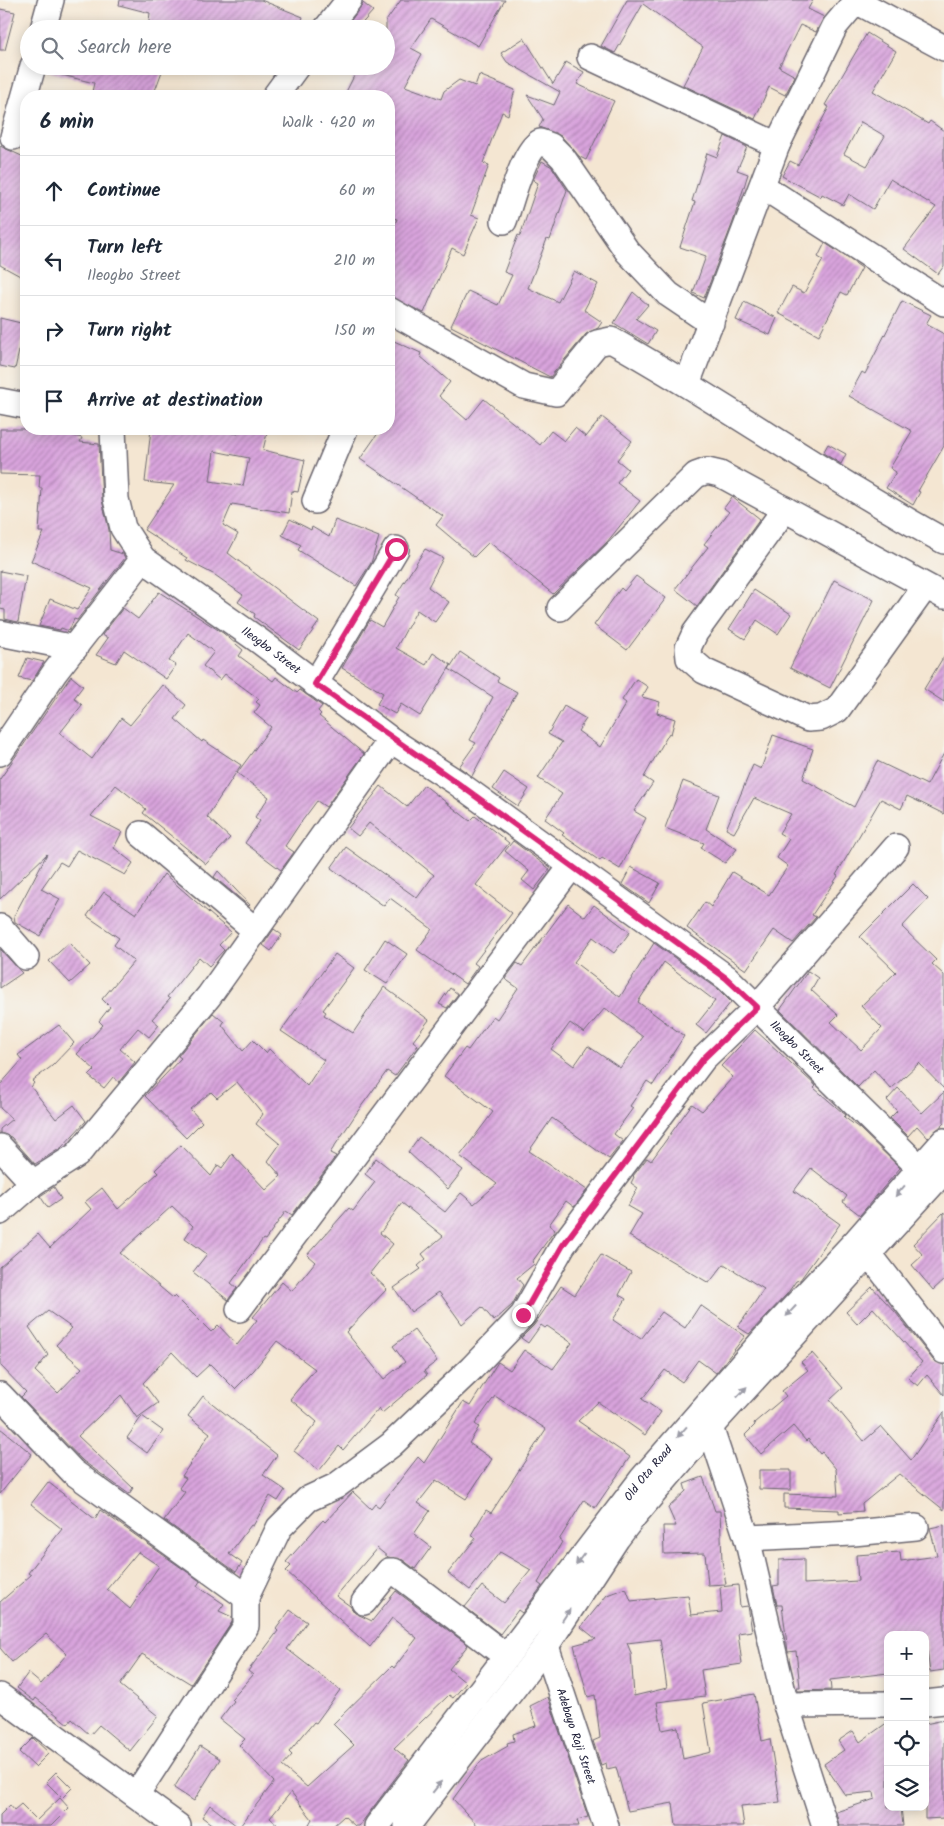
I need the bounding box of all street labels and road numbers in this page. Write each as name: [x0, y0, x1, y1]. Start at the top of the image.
street label: Ileogbo Street: [237, 622, 305, 679]
street label: Ileogbo Street: [765, 1016, 829, 1079]
street label: Old Ota Road: [619, 1440, 678, 1505]
street label: Adebayo Raji Street: [551, 1685, 601, 1787]

